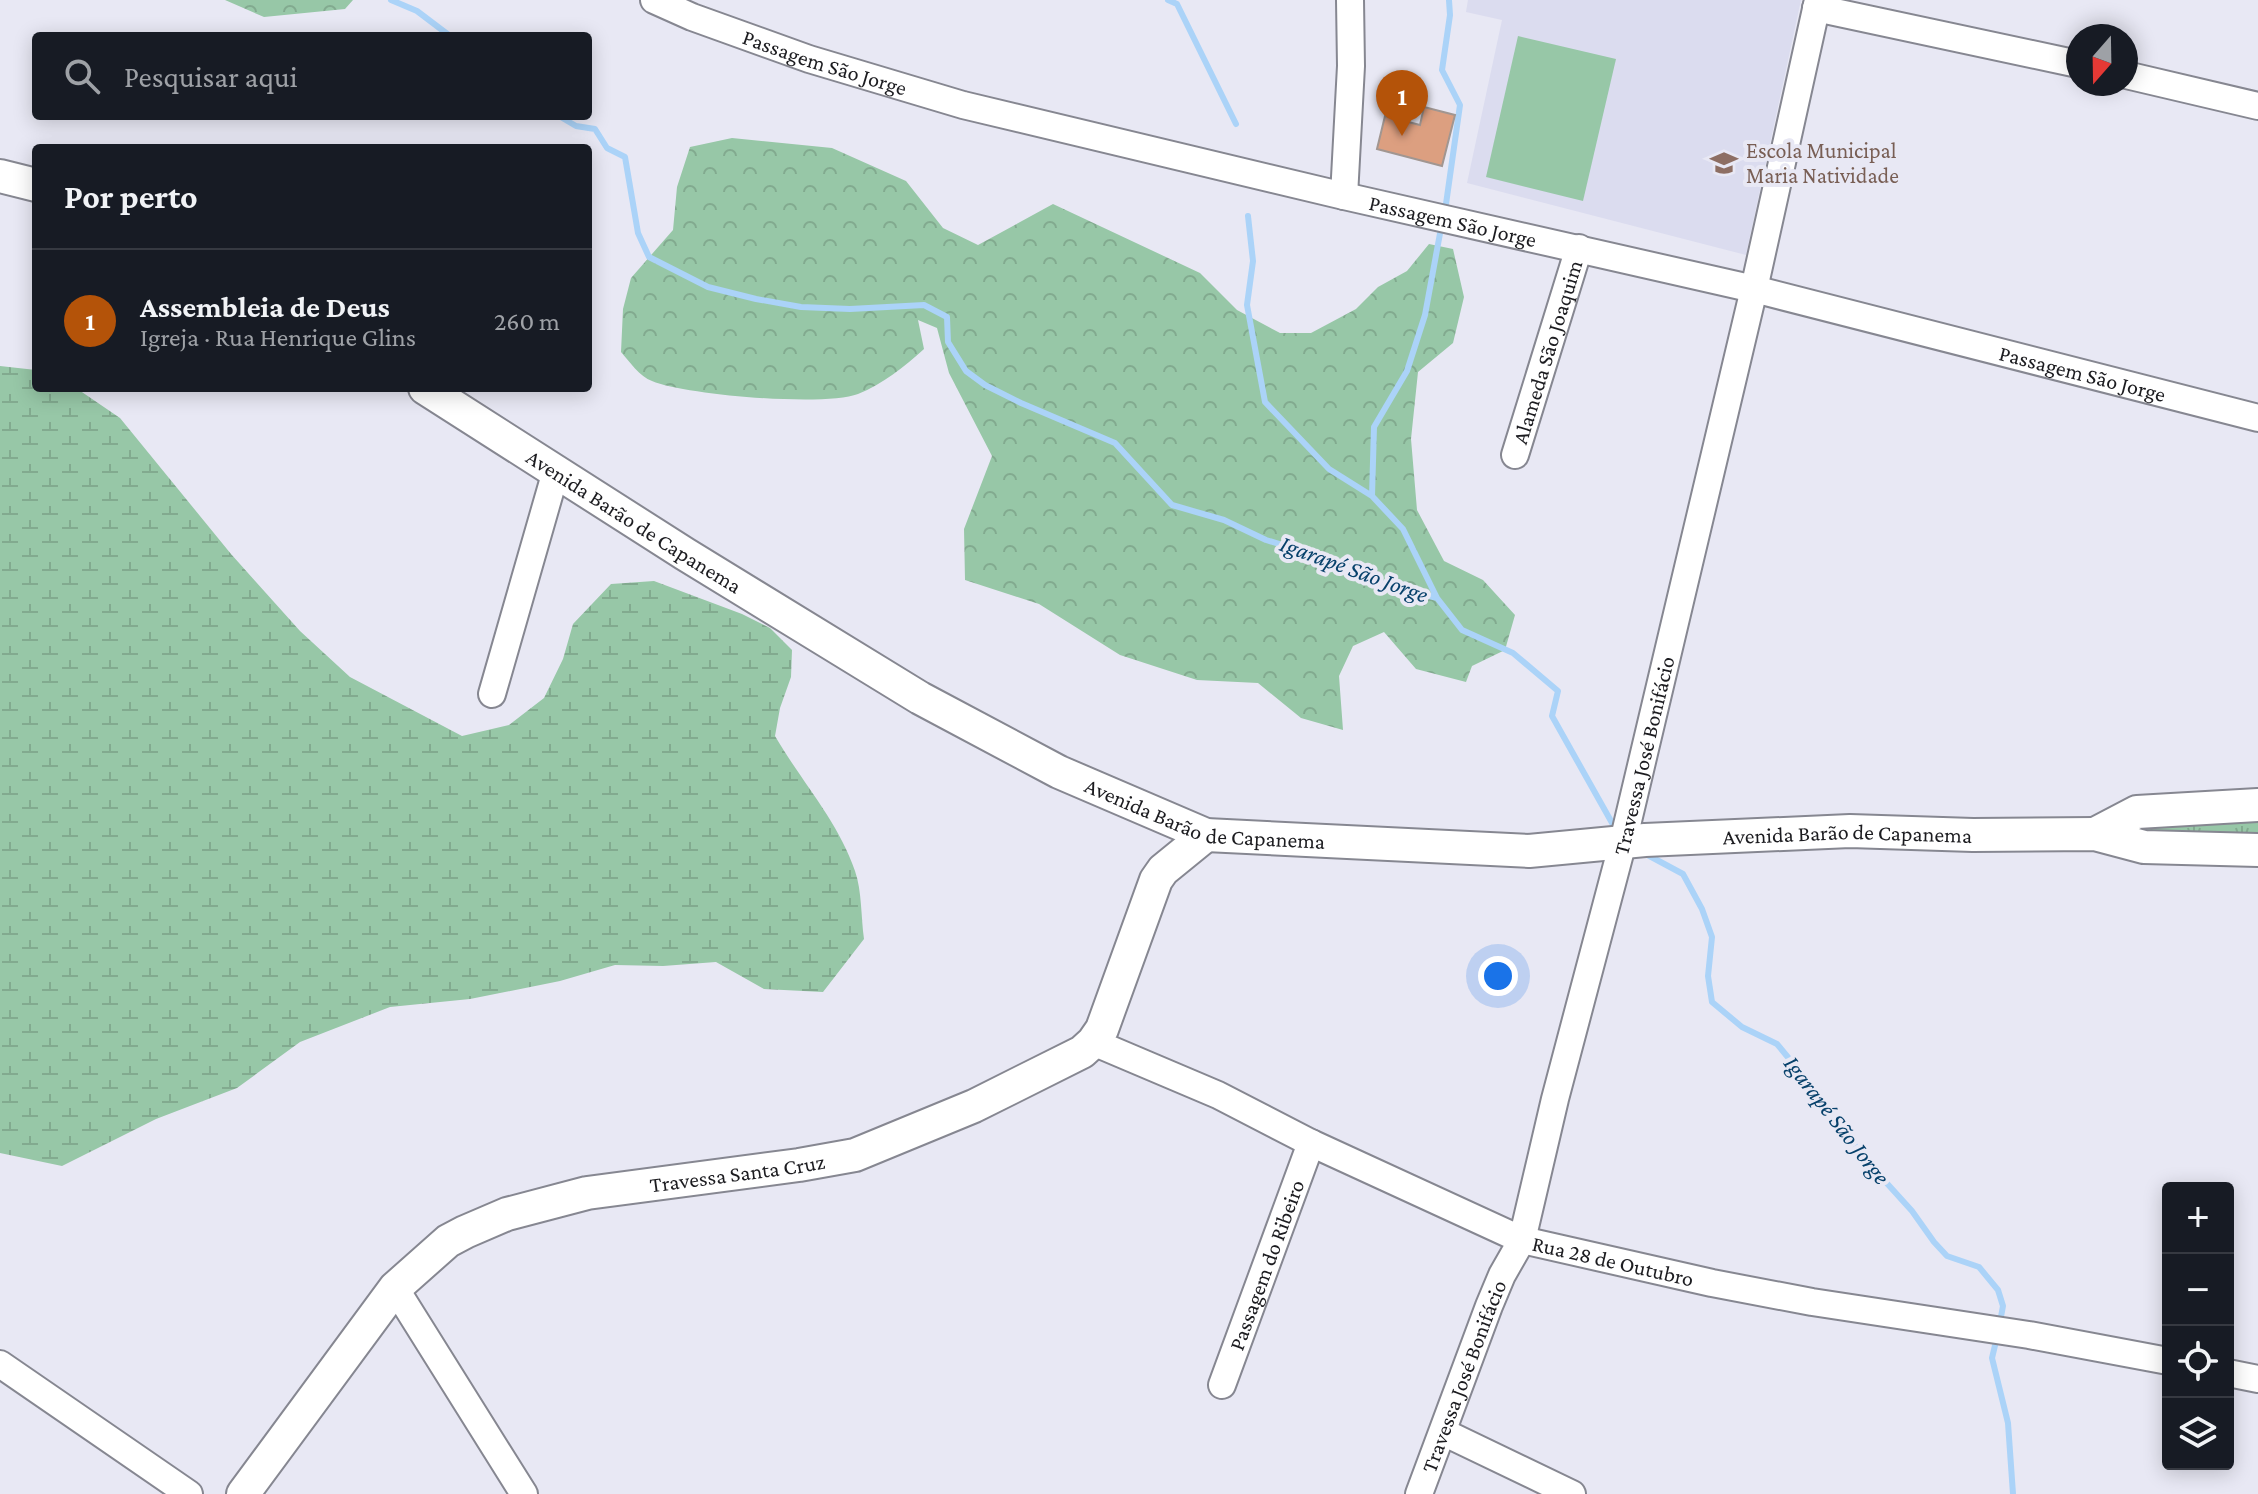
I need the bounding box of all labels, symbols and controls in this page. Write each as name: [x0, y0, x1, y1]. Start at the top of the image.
street label: Passagem São Jorge: [739, 24, 910, 101]
north arrow: [2066, 24, 2138, 96]
search box: [32, 32, 592, 120]
icon: search: [60, 54, 104, 98]
text: Pesquisar aqui: [124, 60, 298, 93]
pin: 1: [1376, 70, 1428, 136]
place label: Escola Municipal Maria Natividade: [1746, 138, 1899, 188]
school or university icon: Escola Municipal Maria Natividade: [1709, 148, 1739, 178]
text: Por perto: [64, 178, 198, 215]
street label: Passagem São Jorge: [1367, 190, 1539, 252]
street label: Alameda São Joaquim: [1507, 257, 1588, 447]
text: Assembleia de Deus: [140, 290, 390, 323]
text: 1: [85, 307, 95, 336]
text: 260 m: [494, 307, 560, 336]
text: Igreja · Rua Henrique Glins: [140, 323, 416, 352]
street label: Passagem São Jorge: [1997, 340, 2168, 407]
street label: Avenida Barão de Capanema: [522, 444, 746, 599]
water label: Igarapé São Jorge: [1276, 529, 1432, 608]
street label: Travessa José Bonifácio: [1608, 654, 1680, 858]
street label: Avenida Barão de Capanema: [1081, 773, 1326, 854]
street label: Avenida Barão de Capanema: [1722, 819, 1973, 850]
your location: [1478, 956, 1518, 996]
water label: Igarapé São Jorge: [1779, 1050, 1896, 1189]
street label: Travessa Santa Cruz: [648, 1149, 827, 1198]
street label: Passagem do Ribeiro: [1224, 1176, 1309, 1354]
map controls: [2162, 1182, 2234, 1470]
button: +: [2162, 1182, 2234, 1254]
street label: Rua 28 de Outubro: [1530, 1231, 1696, 1291]
button: −: [2162, 1254, 2234, 1326]
street label: Travessa José Bonifácio: [1416, 1276, 1512, 1476]
button: locate: [2162, 1326, 2234, 1398]
button: layers: [2162, 1398, 2234, 1470]

